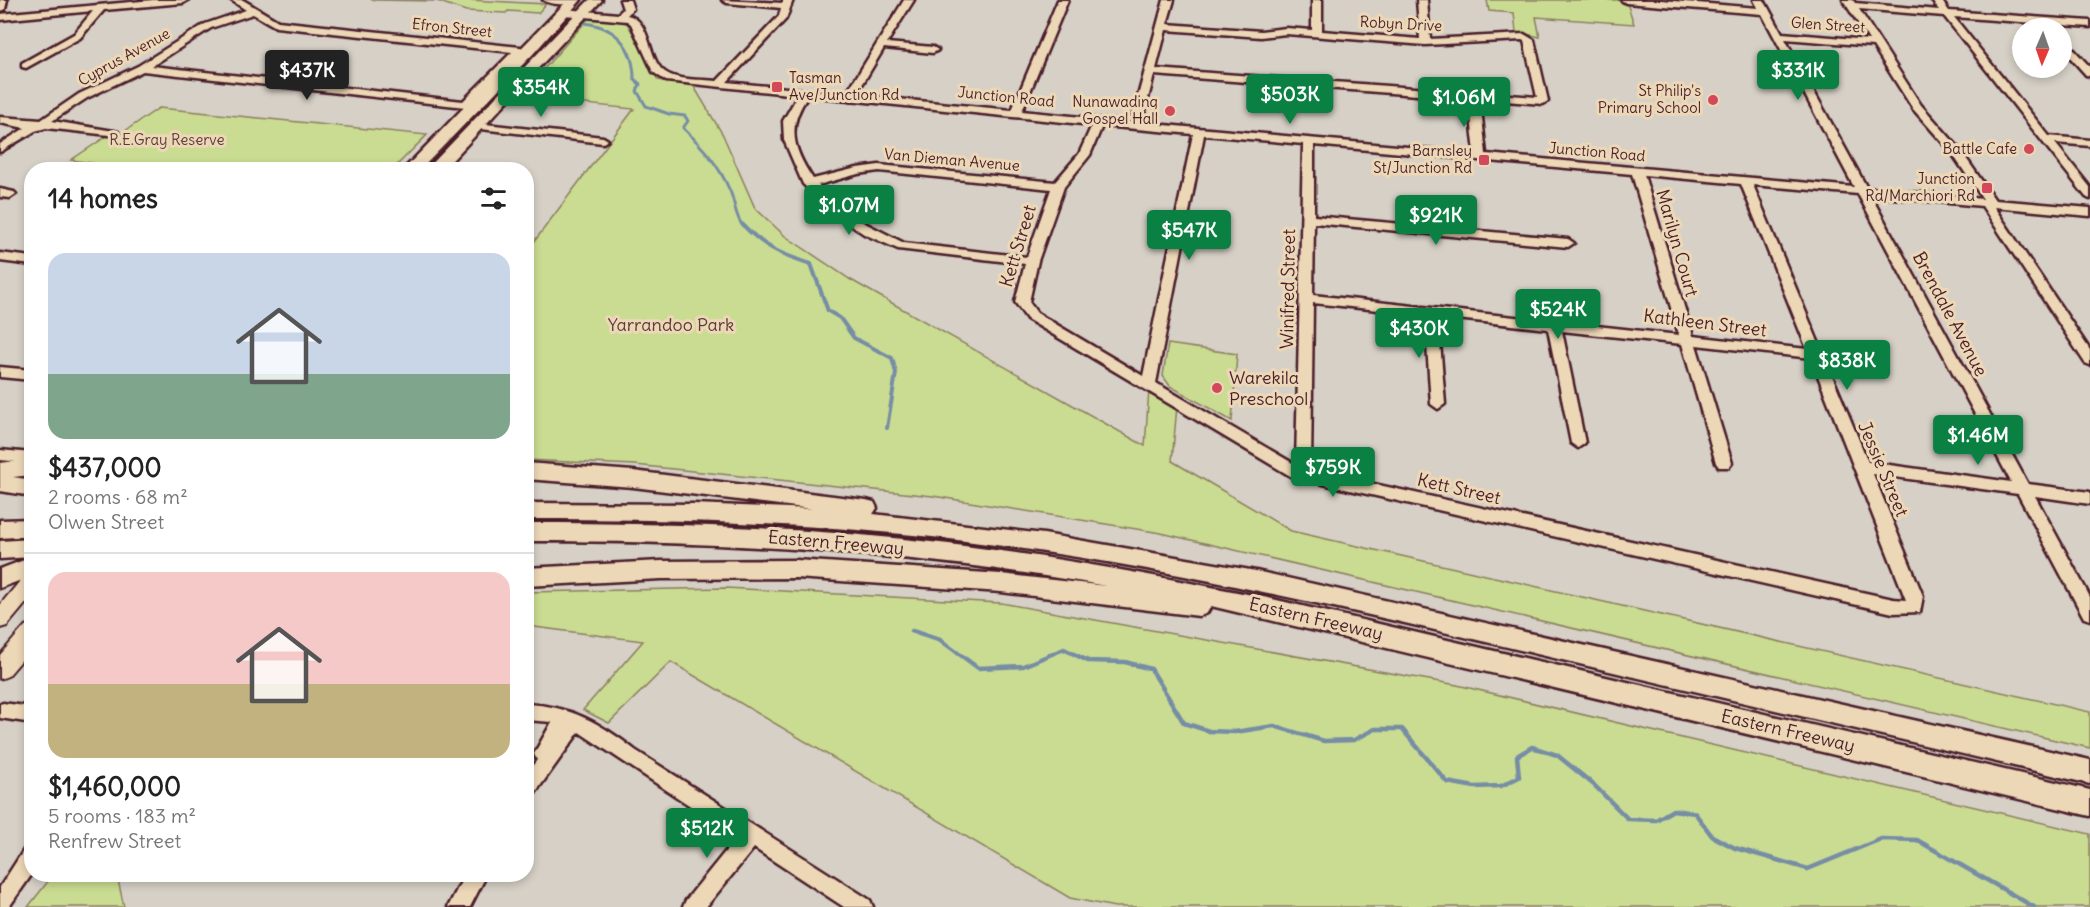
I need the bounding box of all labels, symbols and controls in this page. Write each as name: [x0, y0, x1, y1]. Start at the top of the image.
street label: Robyn Drive: [1359, 12, 1443, 35]
street label: Glen Street: [1790, 12, 1866, 37]
street label: Efron Street: [411, 14, 493, 41]
north arrow: [2012, 18, 2072, 78]
map controls: [2012, 18, 2072, 78]
street label: Cyprus Avenue: [74, 23, 173, 90]
pin: $437K: [265, 50, 349, 101]
pin: $331K: [1756, 50, 1840, 101]
text: $437K: [279, 57, 335, 82]
text: $331K: [1771, 57, 1825, 82]
pin: $354K: [499, 67, 583, 118]
place label: Tasman Ave/Junction Rd: [789, 68, 900, 104]
text: $354K: [512, 74, 570, 99]
pin: $503K: [1248, 74, 1332, 125]
pin: $1.06M: [1415, 77, 1513, 128]
marker: Tasman Ave/Junction Rd: [770, 80, 784, 94]
text: $503K: [1260, 81, 1320, 106]
place label: St Philip's Primary School: [1598, 81, 1701, 117]
street label: Junction Road: [957, 82, 1055, 111]
text: $1.06M: [1432, 84, 1496, 109]
place label: Nunawading Gospel Hall: [1072, 92, 1158, 128]
marker: St Philip's Primary School: [1706, 93, 1720, 107]
marker: Nunawading Gospel Hall: [1163, 104, 1177, 118]
park label: R.E.Gray Reserve: [109, 130, 225, 149]
street label: Junction Road: [1548, 138, 1646, 165]
place label: Battle Cafe: [1943, 139, 2017, 158]
place label: Barnsley St/Junction Rd: [1373, 141, 1472, 177]
marker: Battle Cafe: [2022, 142, 2036, 156]
street label: Van Dieman Avenue: [884, 144, 1021, 175]
marker: Barnsley St/Junction Rd: [1477, 153, 1491, 167]
place label: Junction Rd/Marchiori Rd: [1865, 169, 1975, 205]
marker: Junction Rd/Marchiori Rd: [1980, 181, 1994, 195]
text: 14 homes: [48, 182, 158, 215]
icon: filters: [477, 182, 510, 215]
pin: $1.07M: [800, 185, 898, 236]
street label: Marilyn Court: [1651, 186, 1704, 299]
text: $1.07M: [818, 192, 880, 217]
pin: $921K: [1394, 195, 1478, 246]
street label: Kett Street: [994, 202, 1041, 290]
text: $921K: [1409, 202, 1463, 227]
pin: $547K: [1147, 210, 1231, 261]
text: $547K: [1161, 217, 1217, 242]
street label: Winifred Street: [1275, 229, 1300, 349]
street label: Brendale Avenue: [1908, 247, 1993, 380]
pin: $524K: [1516, 289, 1600, 340]
icon: home: [225, 292, 333, 400]
text: $524K: [1529, 296, 1587, 321]
street label: Kathleen Street: [1642, 304, 1768, 341]
pin: $430K: [1377, 308, 1461, 359]
park label: Yarrandoo Park: [608, 313, 734, 336]
text: $430K: [1389, 315, 1449, 340]
pin: $838K: [1805, 340, 1889, 391]
text: $838K: [1818, 347, 1876, 372]
place label: Warekila Preschool: [1229, 366, 1308, 410]
marker: Warekila Preschool: [1210, 381, 1224, 395]
pin: $1.46M: [1929, 415, 2027, 466]
street label: Jessie Street: [1853, 418, 1914, 520]
text: $1.46M: [1947, 422, 2009, 447]
pin: $759K: [1291, 447, 1375, 498]
text: $437,000: [48, 451, 162, 484]
text: $759K: [1305, 454, 1361, 479]
street label: Kett Street: [1415, 468, 1503, 509]
text: 2 rooms · 68 m²: [48, 484, 188, 509]
text: Olwen Street: [48, 509, 164, 534]
street label: Eastern Freeway: [767, 525, 905, 560]
street label: Eastern Freeway: [1247, 592, 1385, 645]
icon: home: [225, 611, 333, 719]
street label: Eastern Freeway: [1719, 704, 1857, 757]
text: $1,460,000: [48, 770, 181, 803]
text: 5 rooms · 183 m²: [48, 803, 196, 828]
pin: $512K: [665, 808, 749, 859]
text: $512K: [680, 815, 734, 840]
text: Renfrew Street: [48, 828, 181, 853]

